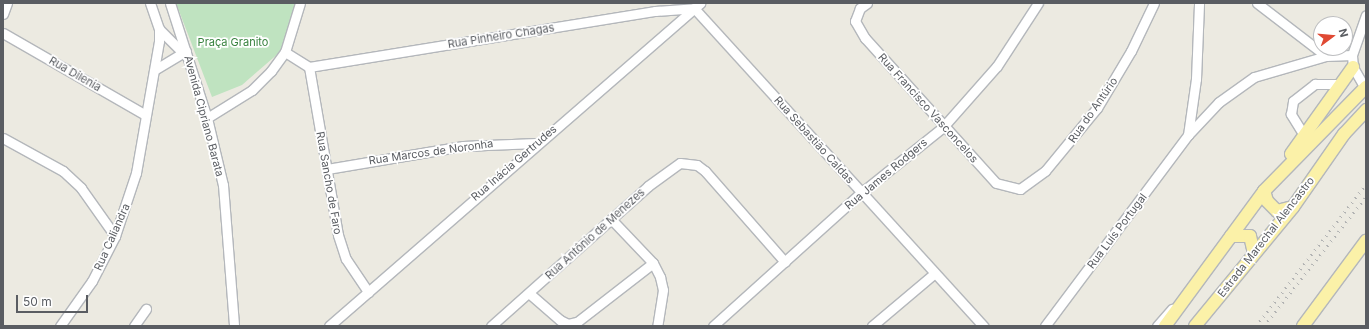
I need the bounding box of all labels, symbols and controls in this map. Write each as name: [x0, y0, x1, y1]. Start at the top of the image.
north arrow: [1313, 16, 1353, 56]
street label: Rua Pinheiro Chagas: [447, 21, 555, 51]
text: N: [1336, 27, 1351, 39]
park label: Praça Granito: [198, 35, 268, 49]
street label: Rua Francisco Vasconcelos: [875, 51, 981, 165]
street label: Rua Dilenia: [47, 54, 103, 94]
street label: Avenida Cipriano Barata: [181, 54, 227, 178]
street label: Rua do Antúrio: [1065, 75, 1121, 145]
street label: Rua Sebastião Caldas: [771, 94, 857, 186]
street label: Rua Inácia Gertrudes: [469, 122, 559, 204]
street label: Rua Sancho de Faro: [313, 131, 345, 235]
street label: Rua James Rodgers: [842, 136, 930, 212]
street label: Rua Marcos de Noronha: [368, 137, 494, 167]
street label: Estrada Marechal Alencastro: [1215, 174, 1317, 300]
street label: Rua Antônio de Menezes: [543, 186, 647, 282]
street label: Rua Luís Portugal: [1084, 191, 1150, 271]
street label: Rua Caliandra: [91, 201, 133, 273]
scale bar: [18, 287, 90, 313]
text: 50 m: [23, 294, 52, 309]

